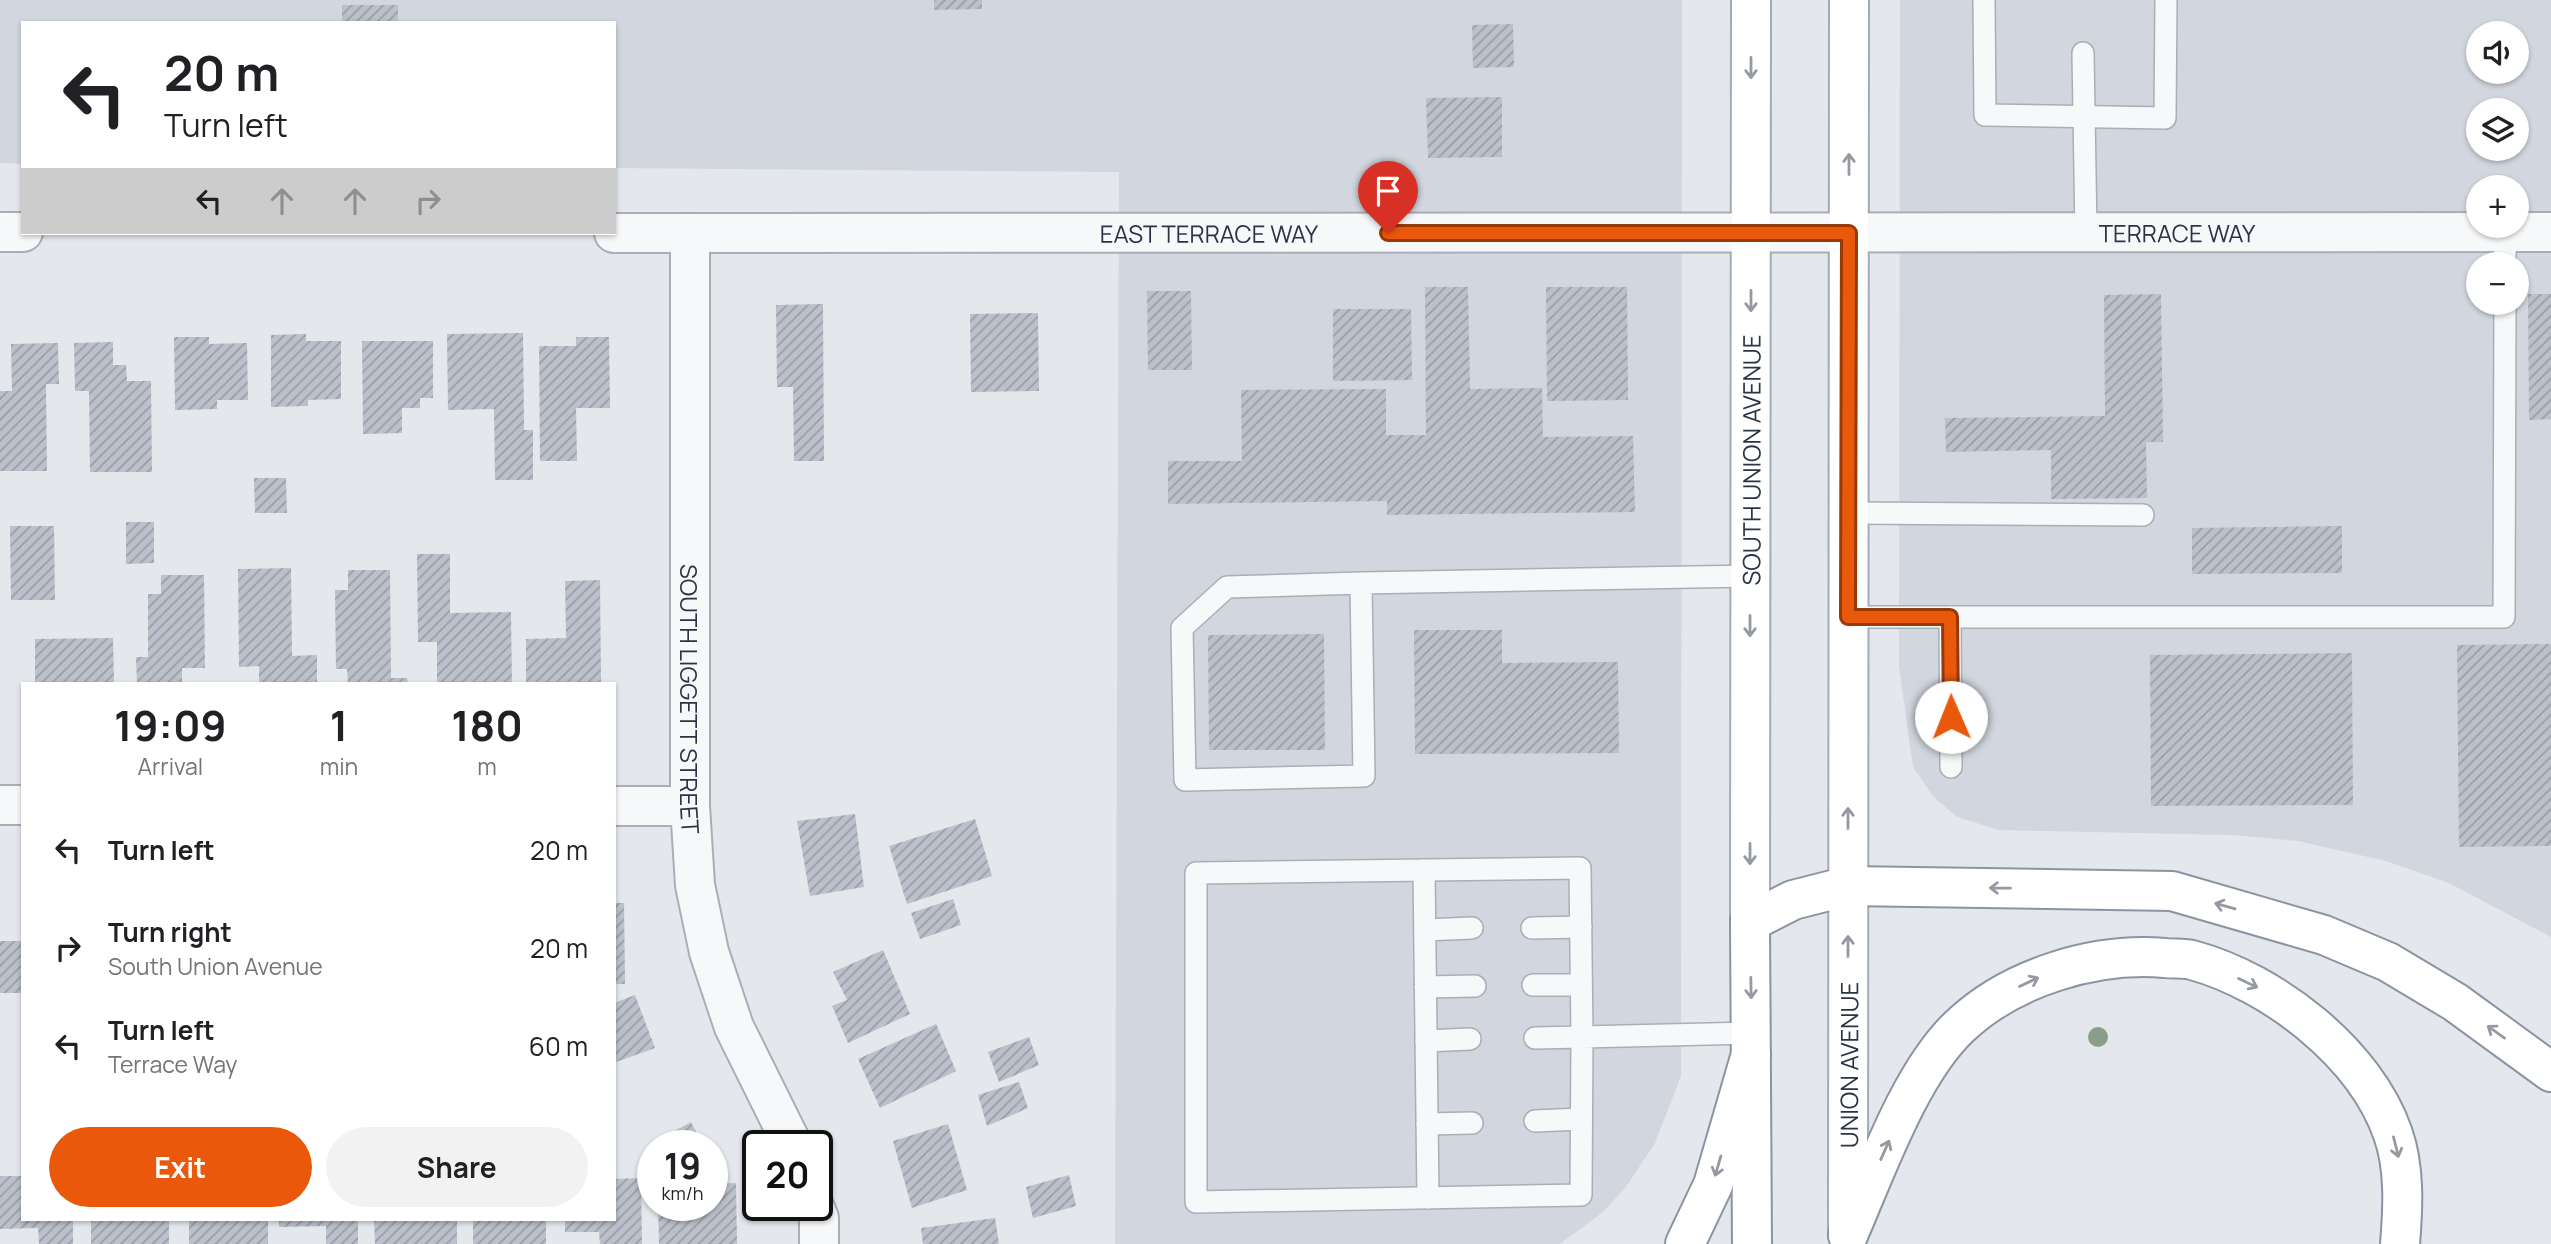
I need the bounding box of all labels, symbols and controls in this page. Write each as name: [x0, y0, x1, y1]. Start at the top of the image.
map controls: [2466, 21, 2529, 315]
button: sound: [2466, 21, 2529, 84]
text: 20 m: [164, 39, 279, 106]
icon: left: [49, 49, 140, 140]
one-way arrow: [1744, 56, 1758, 79]
button: layers: [2466, 98, 2529, 161]
text: Turn left: [164, 103, 288, 147]
one-way arrow: [1842, 153, 1856, 176]
pin: [1358, 161, 1418, 233]
icon: arrive: [1369, 172, 1407, 210]
button: +: [2466, 175, 2529, 238]
icon: left: [190, 182, 228, 220]
icon: ahead: [263, 182, 301, 220]
icon: ahead: [336, 182, 374, 220]
icon: right: [409, 182, 447, 220]
street label: EAST TERRACE WAY: [1100, 216, 1319, 249]
street label: TERRACE WAY: [2099, 216, 2256, 249]
button: −: [2466, 252, 2529, 315]
one-way arrow: [1744, 289, 1758, 312]
street label: SOUTH UNION AVENUE: [1734, 335, 1767, 585]
street label: SOUTH LIGGETT STREET: [674, 564, 708, 836]
one-way arrow: [1743, 615, 1757, 638]
position arrow: [1914, 680, 1988, 754]
text: 19:09: [114, 696, 227, 754]
text: 1: [330, 696, 348, 754]
text: 180: [451, 696, 523, 754]
text: Arrival: [137, 750, 203, 782]
text: min: [320, 750, 358, 782]
text: m: [477, 750, 497, 782]
one-way arrow: [1841, 806, 1855, 829]
icon: left: [49, 831, 87, 869]
text: Turn left: [108, 832, 215, 868]
text: 20 m: [530, 832, 588, 868]
one-way arrow: [1743, 842, 1757, 865]
one-way arrow: [1988, 882, 2011, 895]
one-way arrow: [2214, 899, 2237, 912]
text: Turn right: [108, 914, 232, 950]
icon: right: [49, 929, 87, 967]
text: 20 m: [530, 930, 588, 966]
one-way arrow: [1841, 935, 1855, 958]
text: South Union Avenue: [108, 950, 323, 982]
one-way arrow: [2018, 975, 2039, 989]
one-way arrow: [1744, 976, 1758, 999]
one-way arrow: [2237, 977, 2258, 991]
street label: UNION AVENUE: [1832, 982, 1865, 1148]
text: Turn left: [108, 1012, 215, 1048]
one-way arrow: [2487, 1025, 2506, 1039]
icon: left: [49, 1027, 87, 1065]
text: 60 m: [529, 1028, 588, 1064]
text: Terrace Way: [108, 1048, 237, 1080]
button: Exit: [49, 1127, 312, 1207]
button: Share: [326, 1127, 588, 1207]
speed limit sign: 20: [742, 1130, 833, 1221]
one-way arrow: [2390, 1135, 2403, 1157]
one-way arrow: [1879, 1139, 1892, 1161]
text: 19: [664, 1142, 701, 1190]
one-way arrow: [1711, 1154, 1724, 1177]
text: km/h: [662, 1181, 703, 1205]

